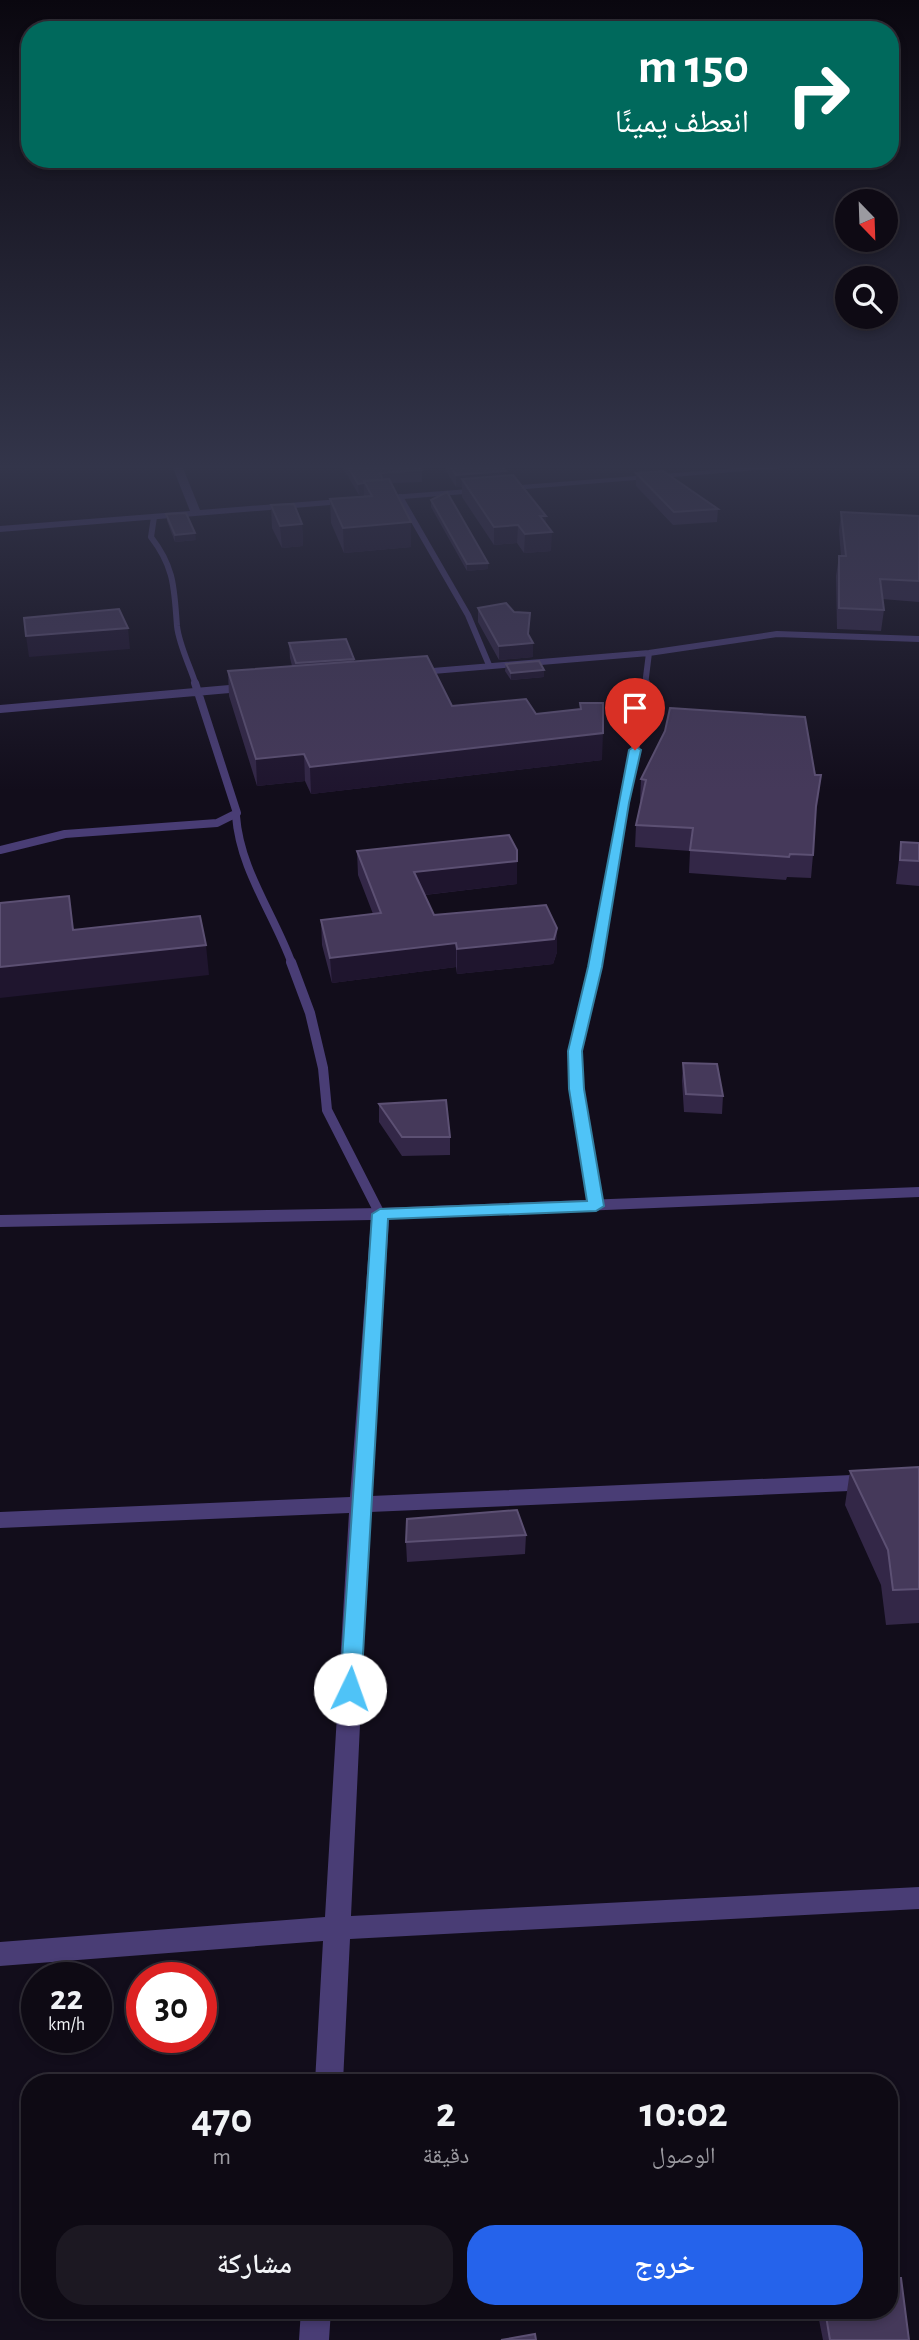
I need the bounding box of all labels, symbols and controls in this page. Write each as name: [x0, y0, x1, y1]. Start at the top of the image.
text: 150 m: [638, 43, 749, 92]
icon: right: [773, 49, 864, 140]
text: انعطف يمينًا: [615, 106, 749, 138]
north arrow: [835, 189, 898, 252]
map controls: [835, 189, 898, 329]
button: search: [835, 266, 898, 329]
pin: [605, 678, 665, 750]
icon: arrive: [616, 689, 654, 727]
position arrow: [313, 1652, 387, 1726]
speed limit sign: 30: [126, 1962, 217, 2053]
text: 22: [50, 1981, 83, 2016]
text: km/h: [48, 2016, 85, 2034]
text: 2: [436, 2092, 456, 2134]
text: 10:02: [640, 2092, 728, 2134]
text: 470: [191, 2098, 252, 2140]
text: دقيقة: [423, 2145, 469, 2168]
text: الوصول: [652, 2145, 715, 2168]
text: m: [213, 2146, 231, 2169]
button: مشاركة: [56, 2225, 453, 2305]
button: خروج: [467, 2225, 863, 2305]

